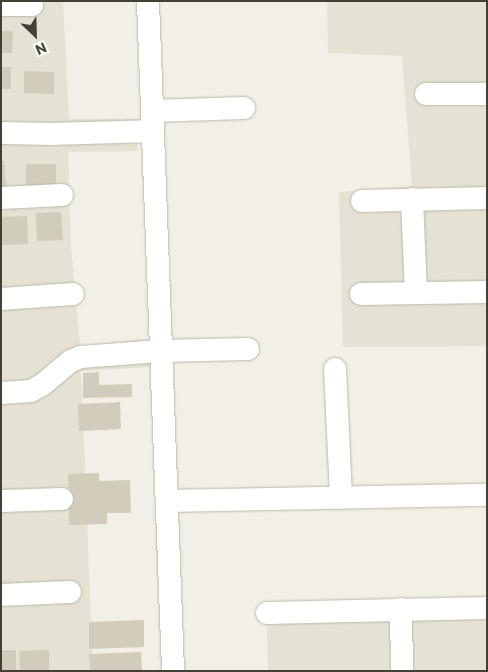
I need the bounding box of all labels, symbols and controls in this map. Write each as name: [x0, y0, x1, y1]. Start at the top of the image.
north arrow: [10, 10, 60, 60]
text: N: [33, 39, 50, 59]

